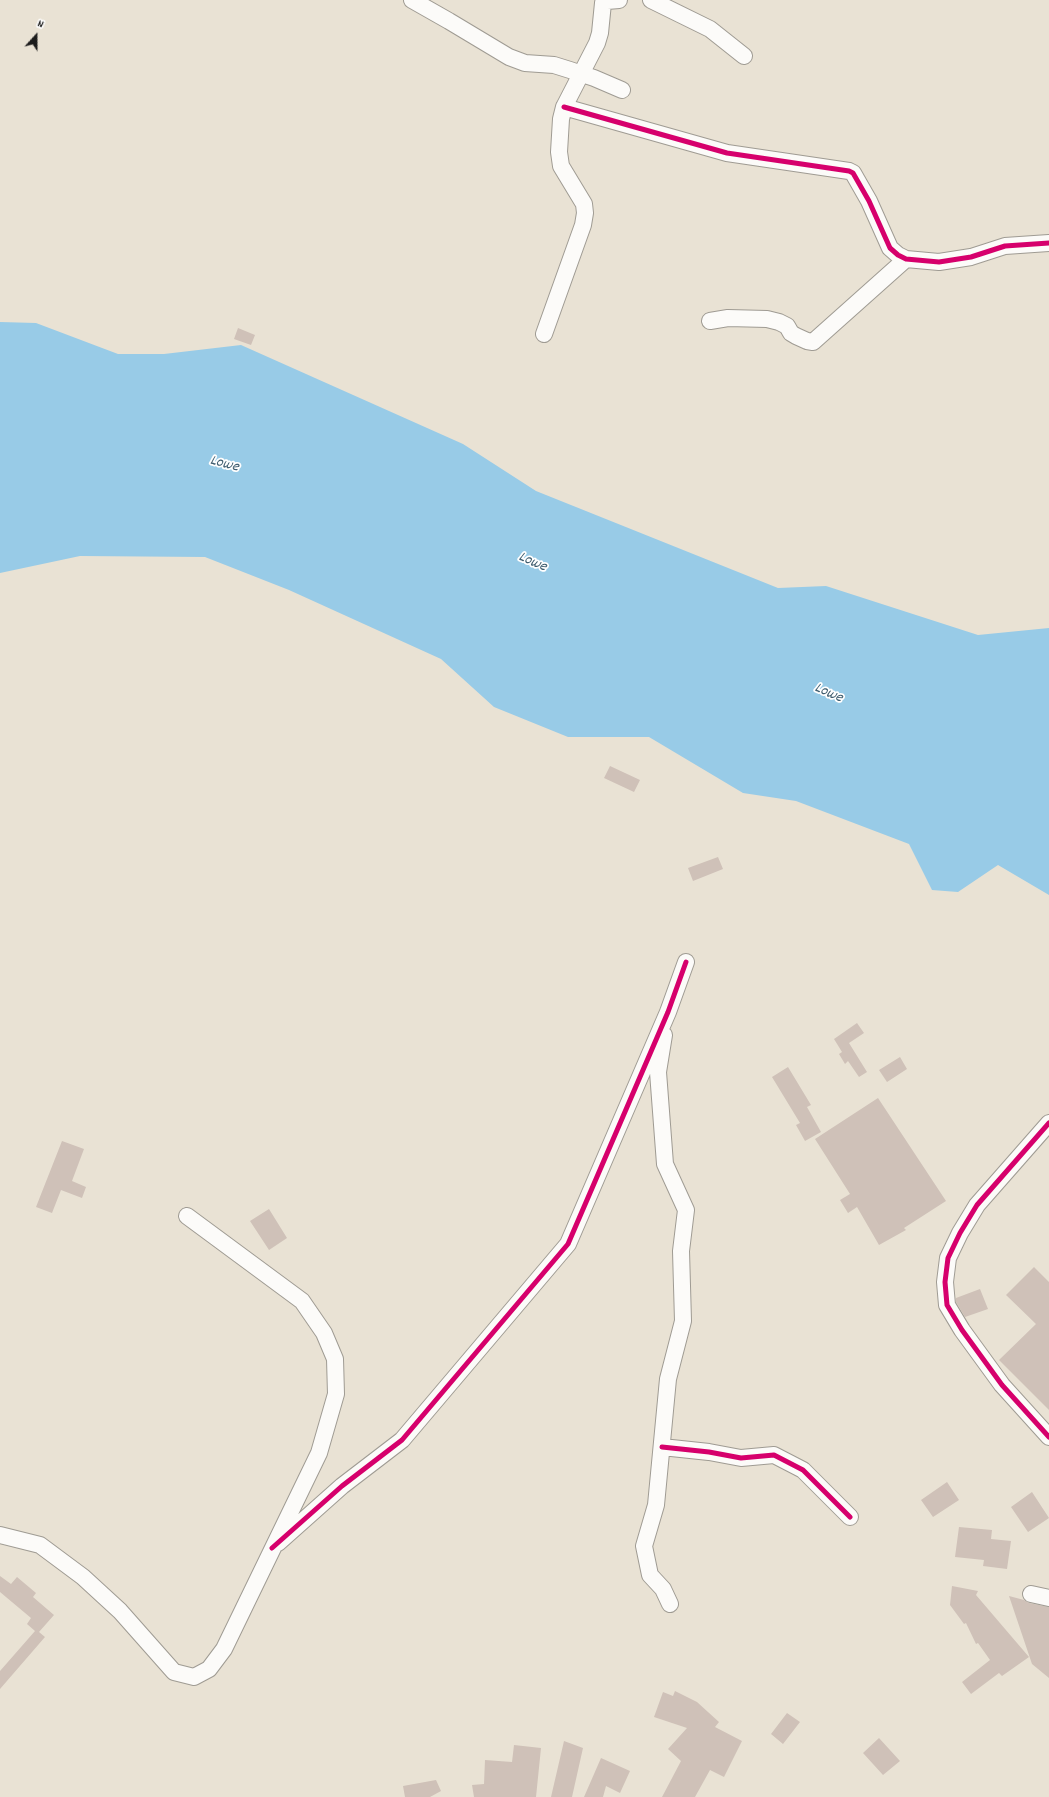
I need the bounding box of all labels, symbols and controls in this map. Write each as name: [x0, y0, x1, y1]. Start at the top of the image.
north arrow: [16, 16, 56, 56]
text: N: [35, 16, 46, 33]
water label: Lowe: [208, 453, 240, 477]
water label: Lowe: [515, 549, 549, 577]
water label: Lowe: [811, 680, 845, 708]

